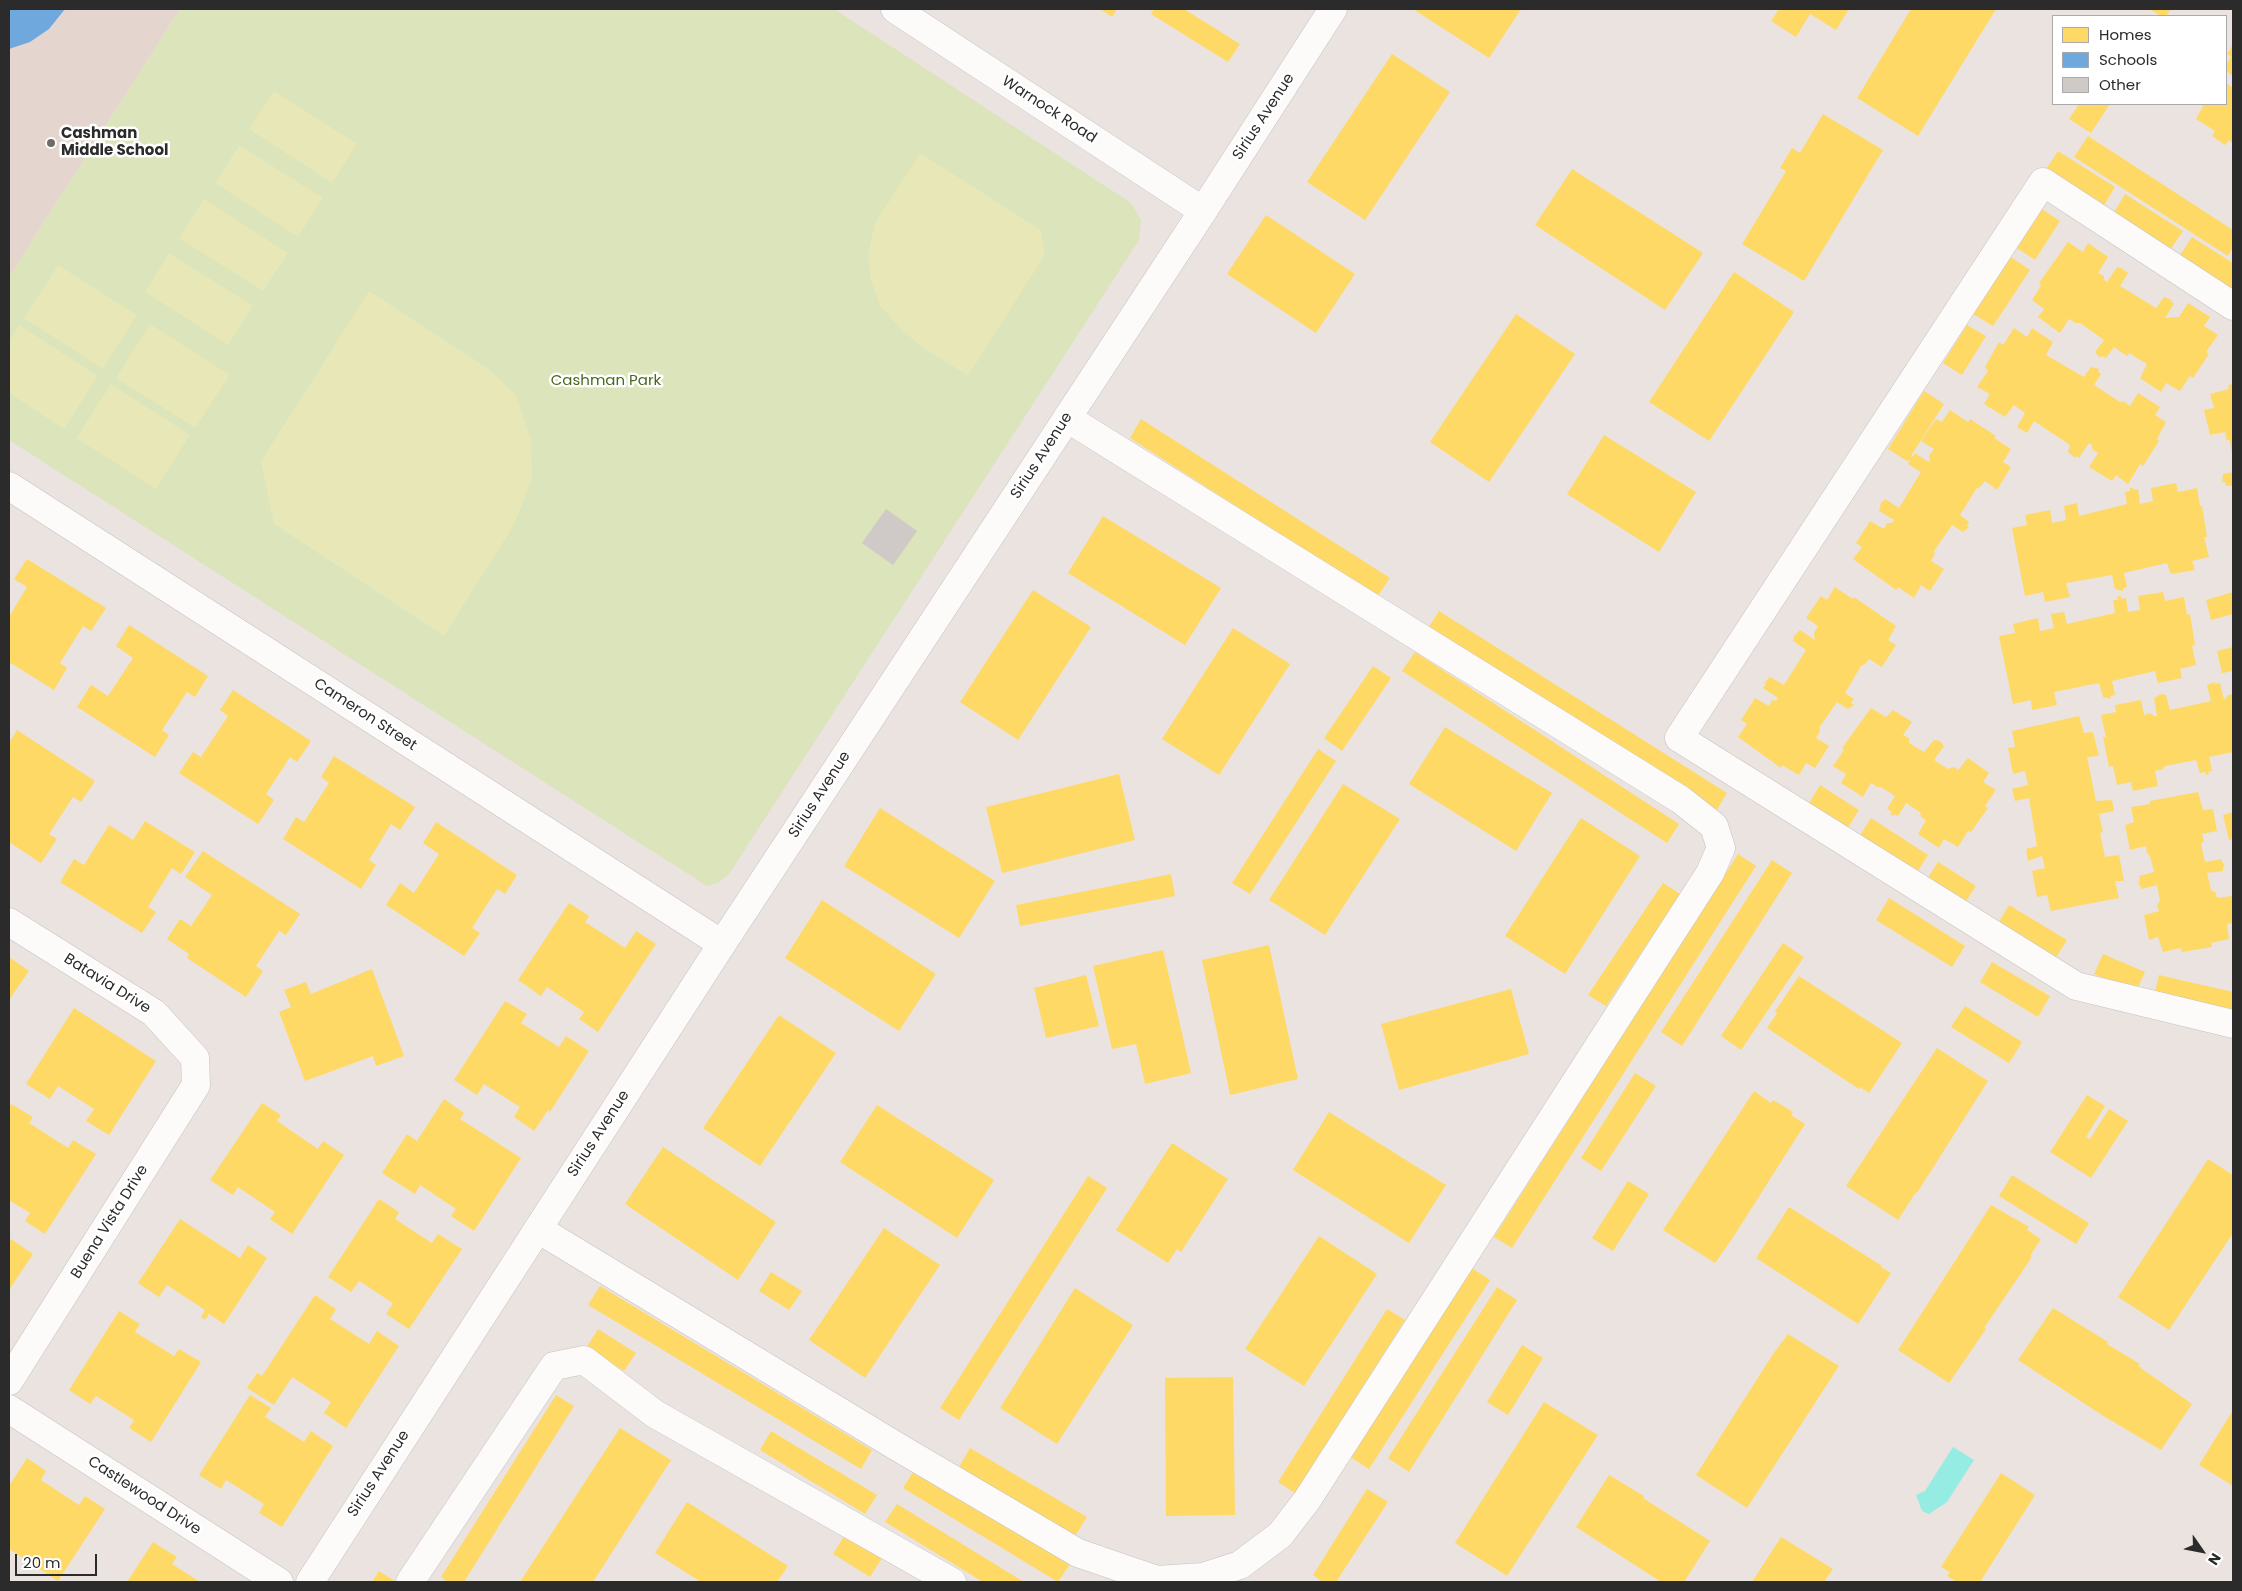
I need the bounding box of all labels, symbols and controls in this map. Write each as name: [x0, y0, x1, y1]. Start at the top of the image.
legend: [2052, 15, 2227, 105]
text: Homes: [2099, 24, 2152, 45]
text: Schools: [2099, 49, 2157, 70]
street label: Sirius Avenue: [1229, 70, 1299, 164]
street label: Warnock Road: [998, 73, 1100, 147]
text: Other: [2099, 74, 2141, 95]
place label: Cashman Middle School: [61, 125, 168, 160]
marker: Cashman Middle School: [45, 137, 57, 149]
park label: Cashman Park: [551, 372, 661, 390]
street label: Sirius Avenue: [1007, 409, 1077, 503]
street label: Cameron Street: [310, 675, 420, 755]
street label: Sirius Avenue: [785, 748, 855, 842]
street label: Batavia Drive: [60, 950, 154, 1018]
street label: Sirius Avenue: [564, 1087, 634, 1181]
street label: Buena Vista Drive: [68, 1162, 152, 1282]
street label: Sirius Avenue: [344, 1427, 414, 1521]
street label: Castlewood Drive: [84, 1453, 204, 1539]
north arrow: [2177, 1526, 2227, 1576]
scale bar: [18, 1544, 100, 1576]
text: N: [2203, 1549, 2226, 1569]
text: 20 m: [23, 1552, 61, 1573]

